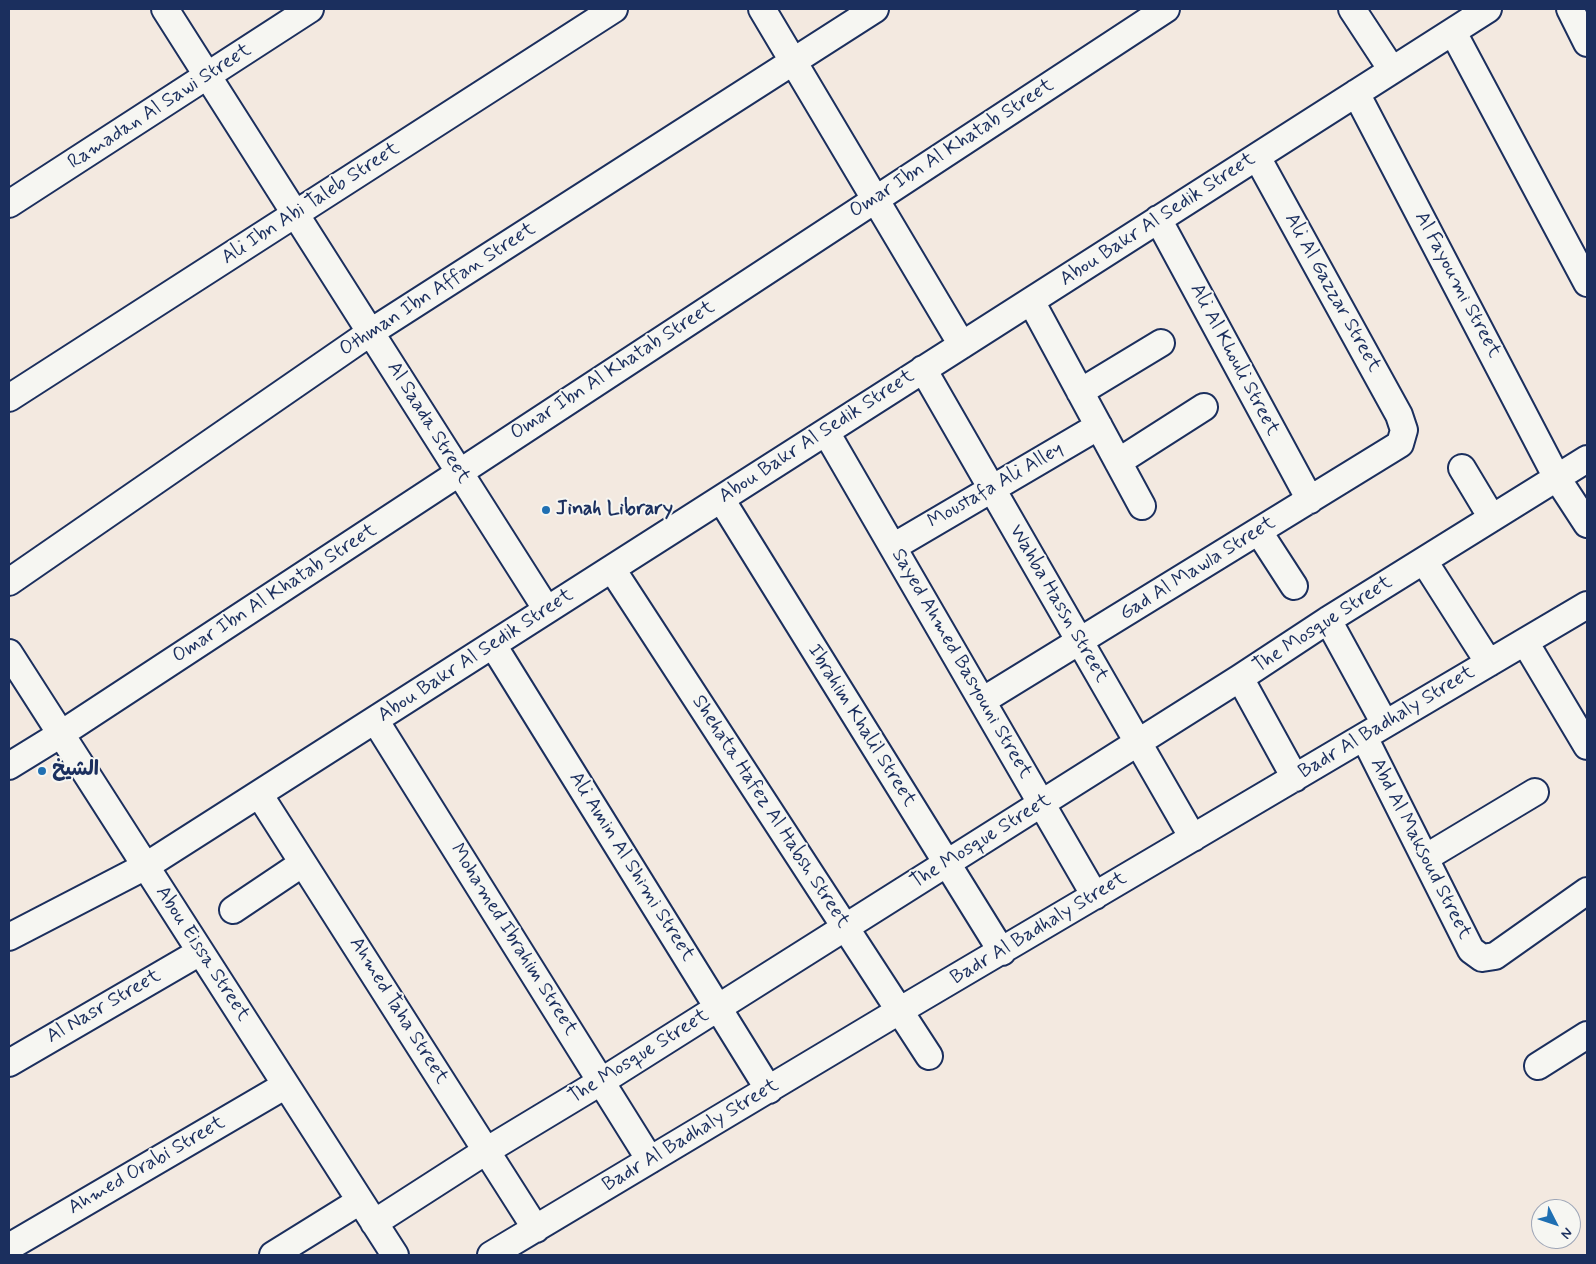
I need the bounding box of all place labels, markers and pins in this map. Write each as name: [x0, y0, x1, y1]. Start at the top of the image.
place label: Jinah Library: [556, 498, 673, 522]
marker: Jinah Library: [540, 504, 552, 516]
place label: الشيخ: [52, 759, 99, 783]
marker: الشيخ: [36, 765, 48, 777]

